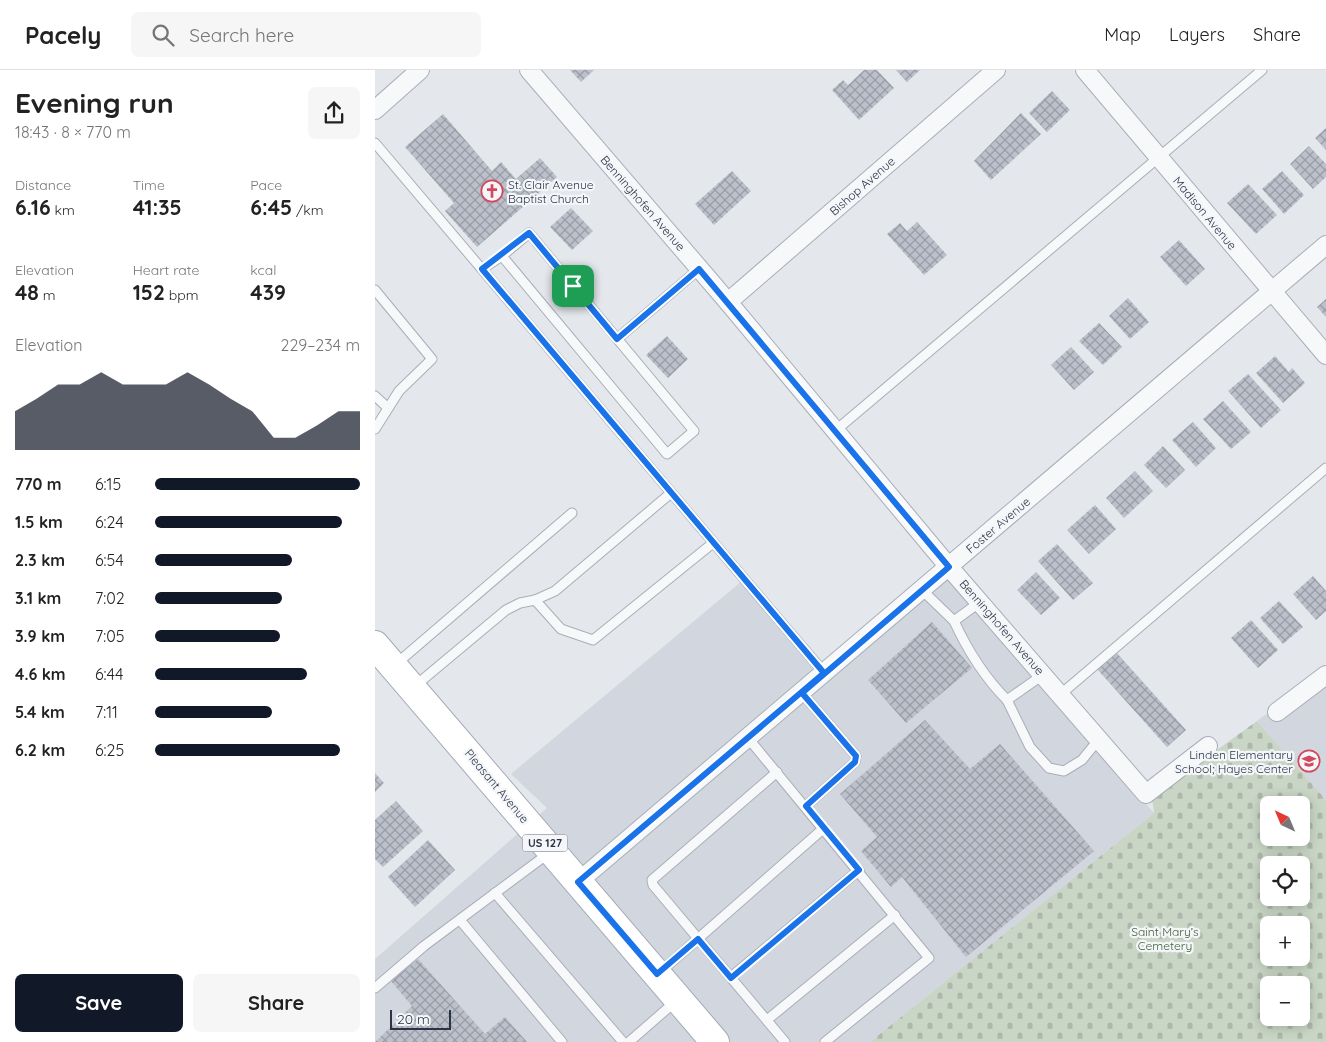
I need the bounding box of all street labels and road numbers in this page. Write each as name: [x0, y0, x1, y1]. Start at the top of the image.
street label: Benninghofen Avenue: [598, 152, 689, 254]
street label: Bishop Avenue: [826, 153, 898, 218]
street label: Madison Avenue: [1170, 173, 1240, 253]
street label: Foster Avenue: [963, 494, 1033, 556]
street label: Benninghofen Avenue: [957, 576, 1048, 678]
street label: Pleasant Avenue: [462, 746, 533, 826]
road number: US 127: [523, 834, 567, 851]

